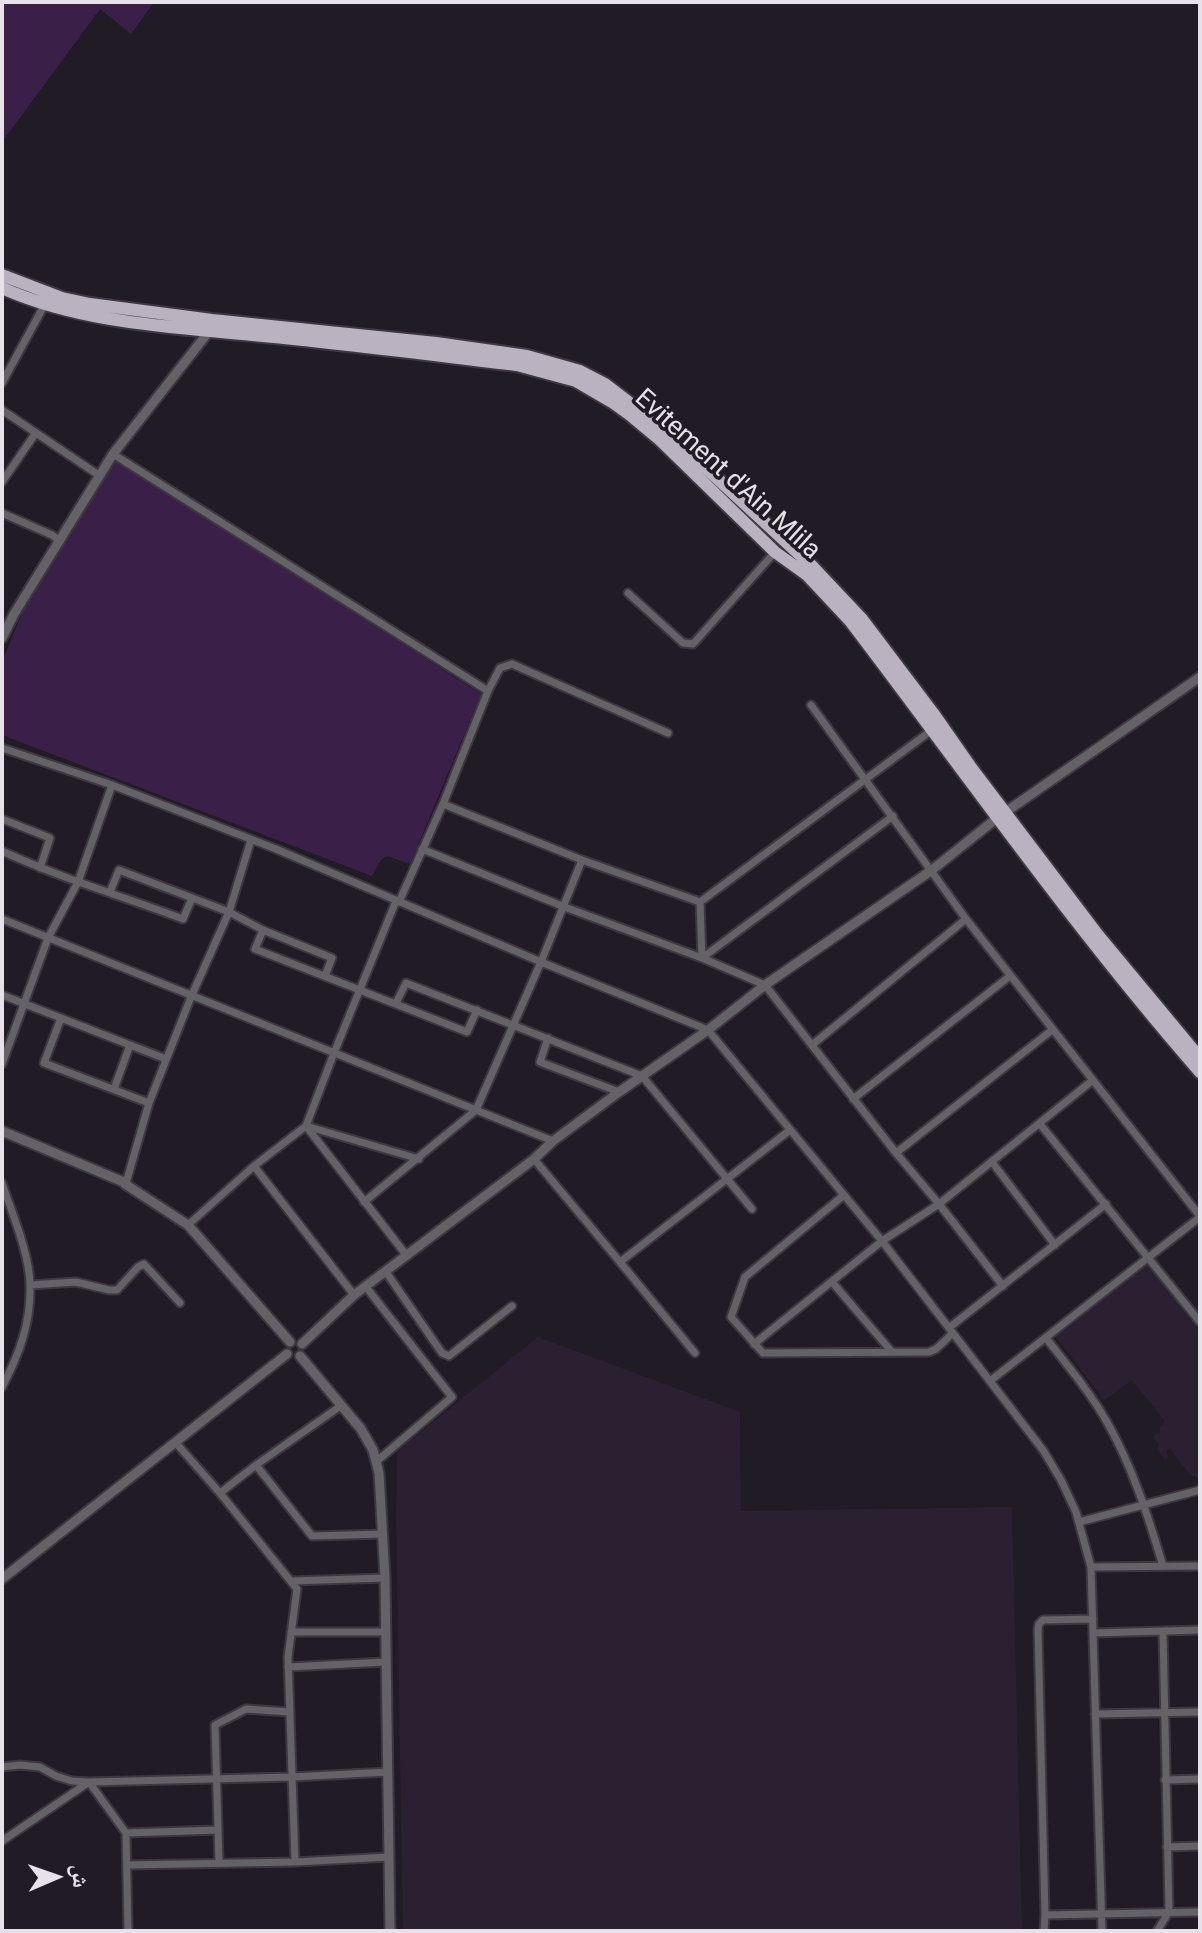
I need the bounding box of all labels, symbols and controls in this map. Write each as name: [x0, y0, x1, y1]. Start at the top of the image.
street label: Evitement d'Ain Mlila: [628, 383, 826, 567]
north arrow: [16, 1837, 96, 1917]
text: ش: [68, 1864, 93, 1888]

